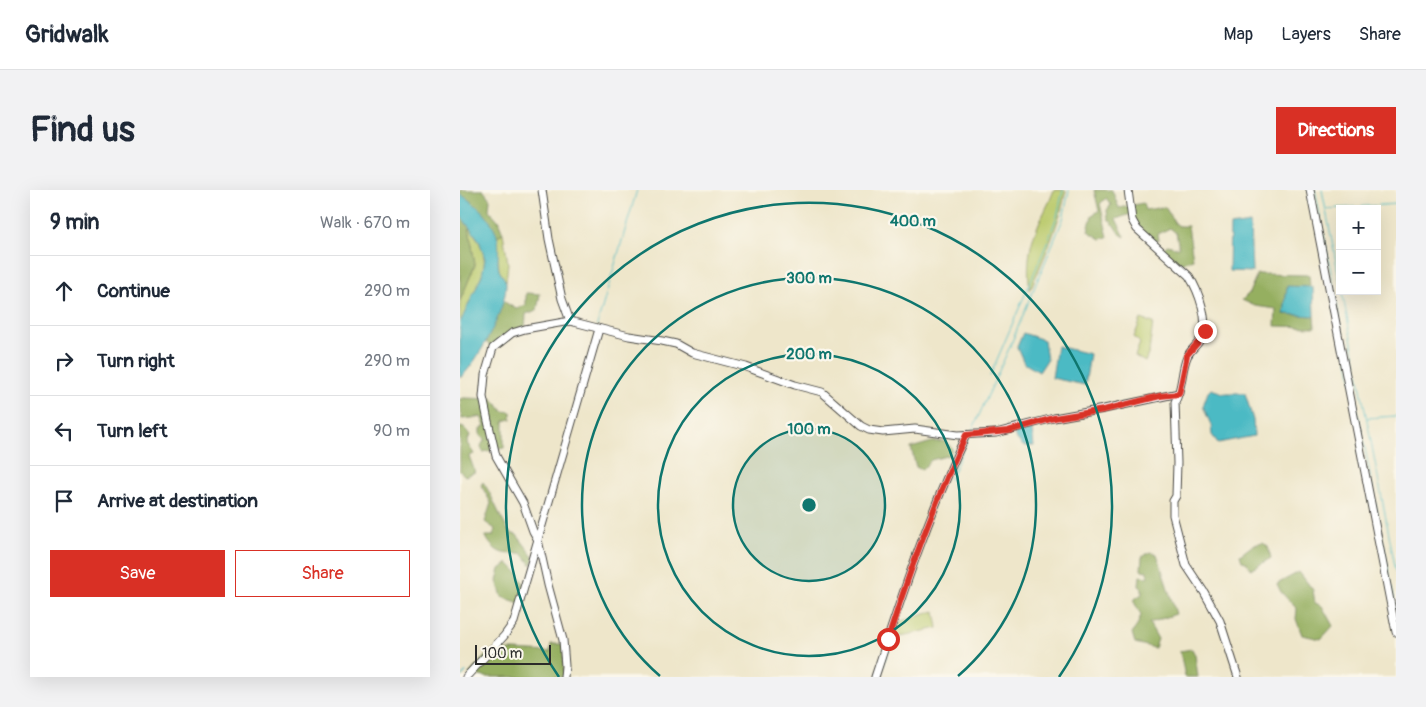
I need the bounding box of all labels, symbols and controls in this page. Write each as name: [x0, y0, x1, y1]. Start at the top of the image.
text: Gridwalk: [25, 20, 109, 49]
text: Map: [1224, 23, 1253, 46]
text: Layers: [1281, 23, 1331, 46]
text: Share: [1359, 23, 1401, 46]
button: Directions: [1276, 107, 1396, 154]
text: Find us: [30, 108, 135, 152]
map controls: [1336, 205, 1381, 295]
button: +: [1336, 205, 1381, 250]
text: 9 min: [50, 209, 99, 236]
text: 400 m: [890, 212, 936, 231]
text: Walk · 670 m: [320, 213, 410, 233]
button: −: [1336, 250, 1381, 295]
text: 300 m: [786, 269, 832, 288]
icon: ahead: [50, 277, 78, 305]
text: Continue: [97, 279, 170, 303]
text: 290 m: [364, 281, 410, 301]
route end: [1194, 320, 1217, 343]
text: 200 m: [786, 345, 832, 364]
icon: right: [50, 347, 78, 375]
text: Turn right: [97, 349, 175, 373]
text: 290 m: [364, 351, 410, 371]
icon: left: [50, 417, 78, 445]
text: Turn left: [97, 419, 167, 443]
text: 100 m: [788, 420, 830, 439]
text: 90 m: [373, 421, 410, 441]
icon: arrive: [50, 487, 78, 515]
text: Arrive at destination: [97, 489, 258, 513]
centre of rings: [800, 496, 818, 514]
button: Save: [50, 550, 225, 597]
button: Share: [235, 550, 410, 597]
route start: [877, 628, 900, 651]
scale bar: [475, 642, 551, 665]
text: 100 m: [482, 645, 522, 662]

